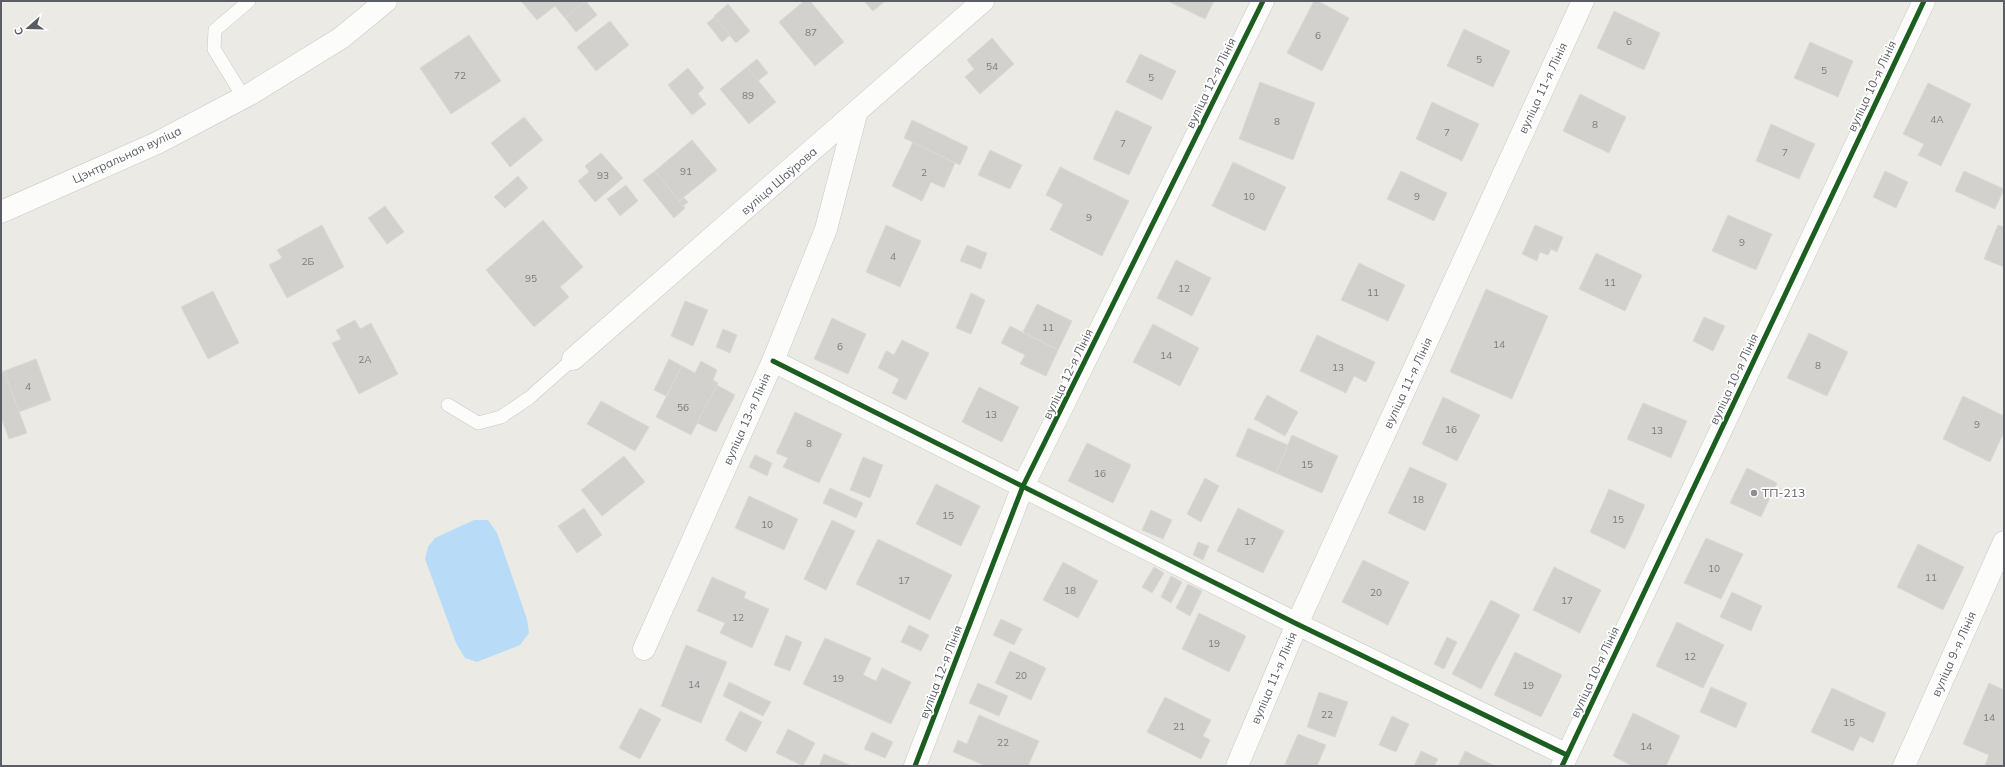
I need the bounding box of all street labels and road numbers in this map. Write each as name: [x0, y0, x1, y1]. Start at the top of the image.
street label: вуліца 12-я Лінія: [1182, 35, 1239, 130]
street label: вуліца 10-я Лінія: [1844, 38, 1899, 134]
street label: вуліца 11-я Лінія: [1515, 40, 1570, 136]
street label: Цэнтральная вуліца: [70, 123, 184, 186]
street label: вуліца Шаўрова: [738, 144, 820, 218]
street label: вуліца 12-я Лінія: [1039, 326, 1096, 421]
street label: вуліца 10-я Лінія: [1706, 331, 1761, 427]
street label: вуліца 11-я Лінія: [1380, 335, 1435, 431]
street label: вуліца 13-я Лінія: [720, 371, 773, 467]
street label: вуліца 9-я Лінія: [1928, 609, 1979, 699]
street label: вуліца 12-я Лінія: [916, 623, 965, 721]
street label: вуліца 10-я Лінія: [1567, 624, 1622, 720]
street label: вуліца 11-я Лінія: [1247, 629, 1300, 726]

